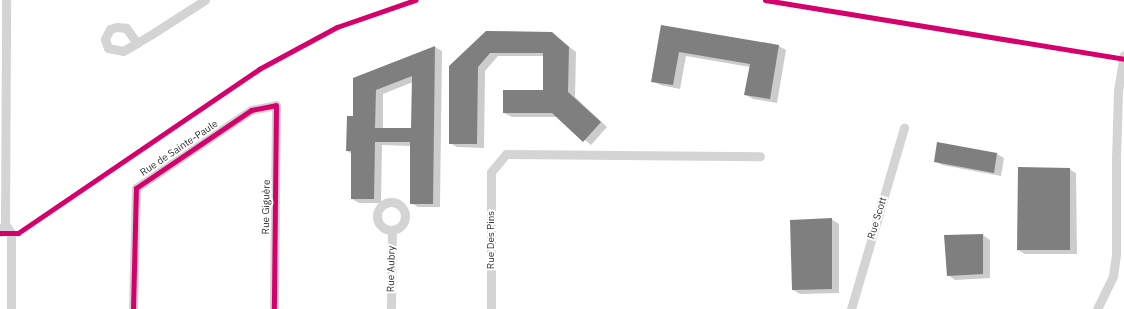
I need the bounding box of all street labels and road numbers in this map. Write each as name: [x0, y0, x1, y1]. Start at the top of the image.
street label: Rue de Sainte-Paule: [138, 118, 220, 178]
street label: Rue Giguère: [260, 179, 272, 235]
street label: Rue Scott: [865, 196, 889, 240]
street label: Rue Des Pins: [485, 211, 497, 269]
street label: Rue Aubry: [385, 246, 397, 292]

